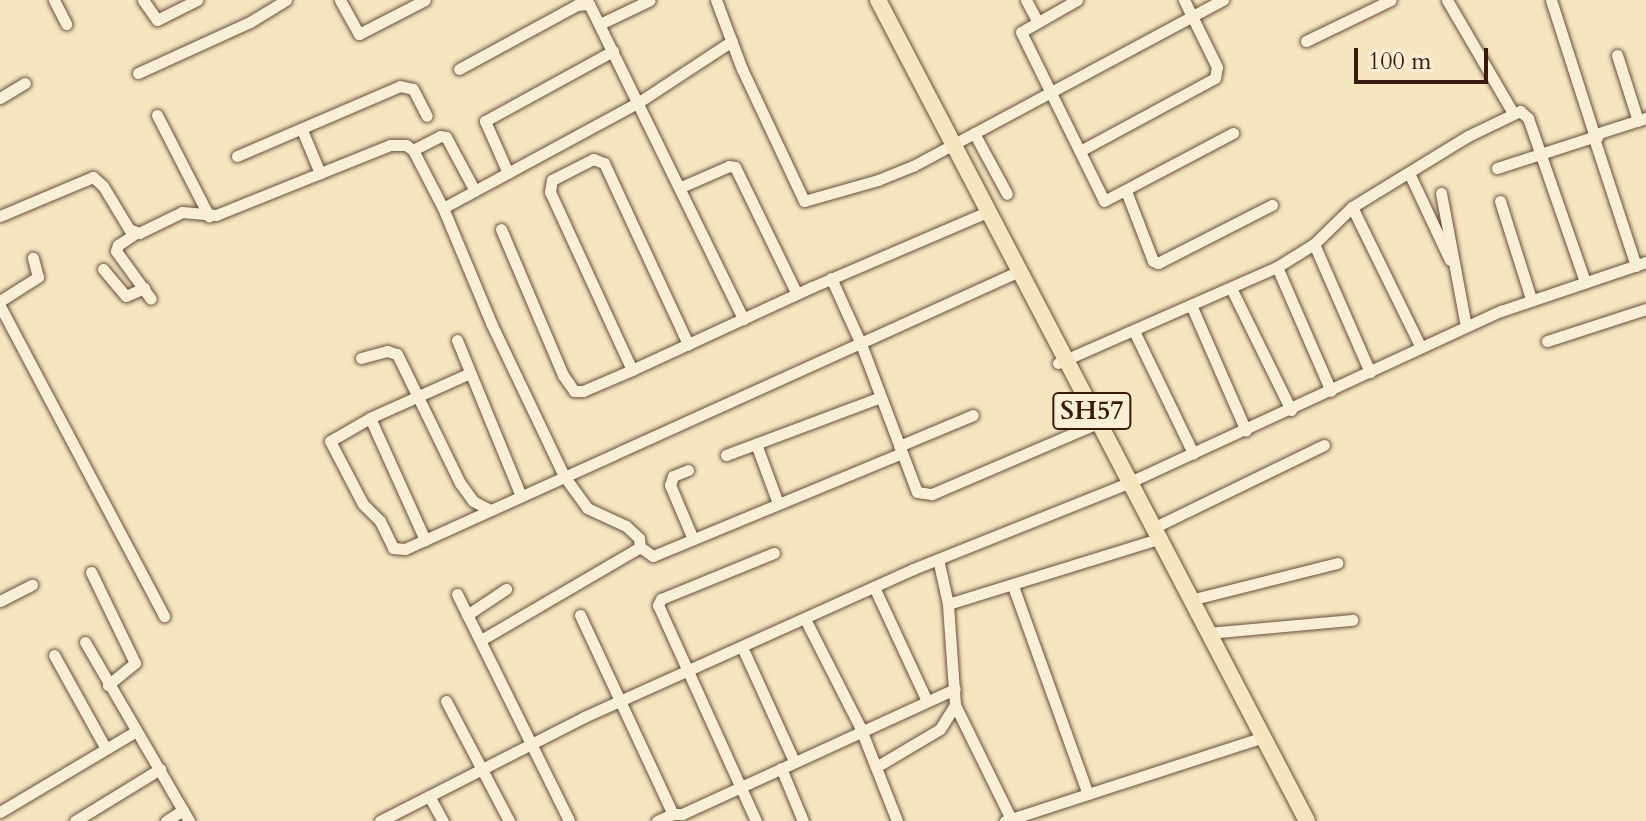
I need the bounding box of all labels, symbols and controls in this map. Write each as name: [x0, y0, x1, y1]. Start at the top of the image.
scale bar: [1358, 32, 1492, 82]
text: 100 m: [1368, 45, 1432, 78]
road number: SH57: [1052, 389, 1132, 433]

